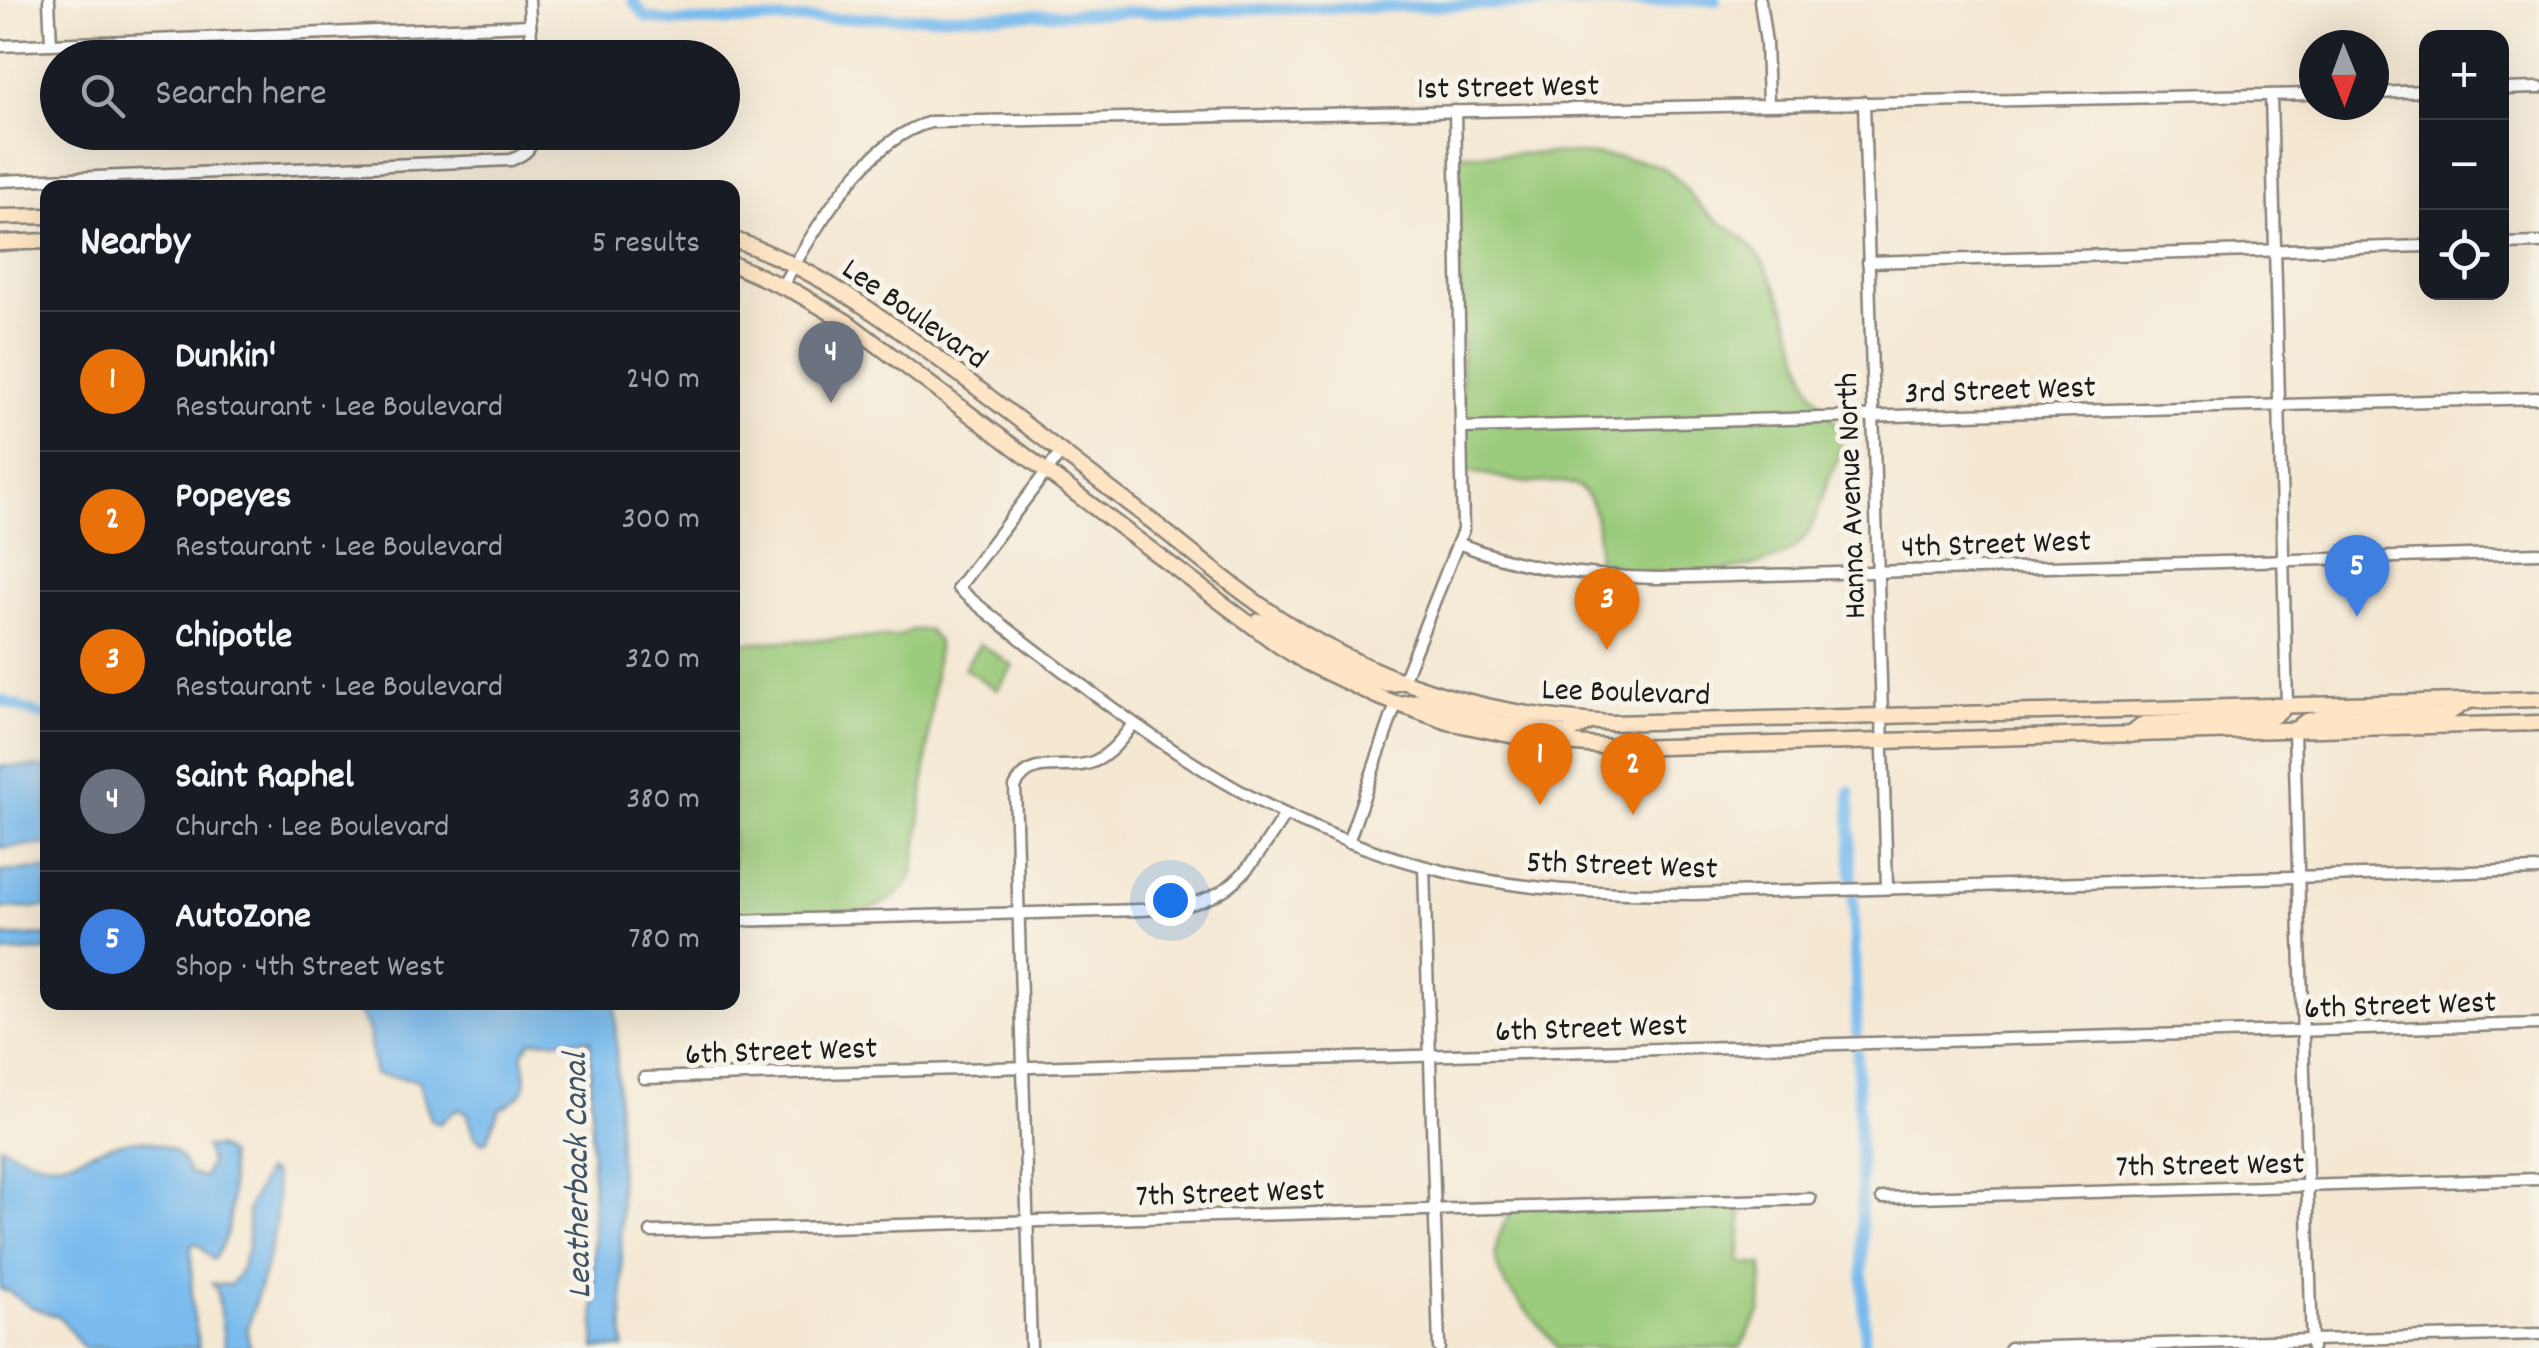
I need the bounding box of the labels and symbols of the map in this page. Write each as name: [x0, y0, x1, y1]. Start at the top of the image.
north arrow: [2299, 30, 2389, 120]
street label: 1st Street West: [1416, 65, 1600, 115]
street label: Lee Boulevard: [831, 249, 995, 383]
pin: 4: [798, 320, 864, 403]
street label: 3rd Street West: [1904, 367, 2097, 419]
street label: Hanna Avenue North: [1827, 372, 1881, 620]
street label: 4th Street West: [1900, 521, 2092, 573]
pin: 5: [2324, 534, 2390, 617]
pin: 3: [1574, 568, 1640, 650]
street label: Lee Boulevard: [1541, 669, 1711, 721]
pin: 1: [1508, 722, 1572, 805]
pin: 2: [1600, 732, 1666, 815]
street label: 5th Street West: [1525, 842, 1718, 894]
your location: [1145, 875, 1196, 926]
street label: 6th Street West: [2303, 982, 2497, 1034]
street label: 6th Street West: [1494, 1005, 1688, 1057]
street label: 6th Street West: [684, 1028, 878, 1080]
water label: Leatherback Canal: [553, 1050, 607, 1299]
street label: 7th Street West: [2115, 1143, 2305, 1193]
street label: 7th Street West: [1135, 1170, 1326, 1222]

